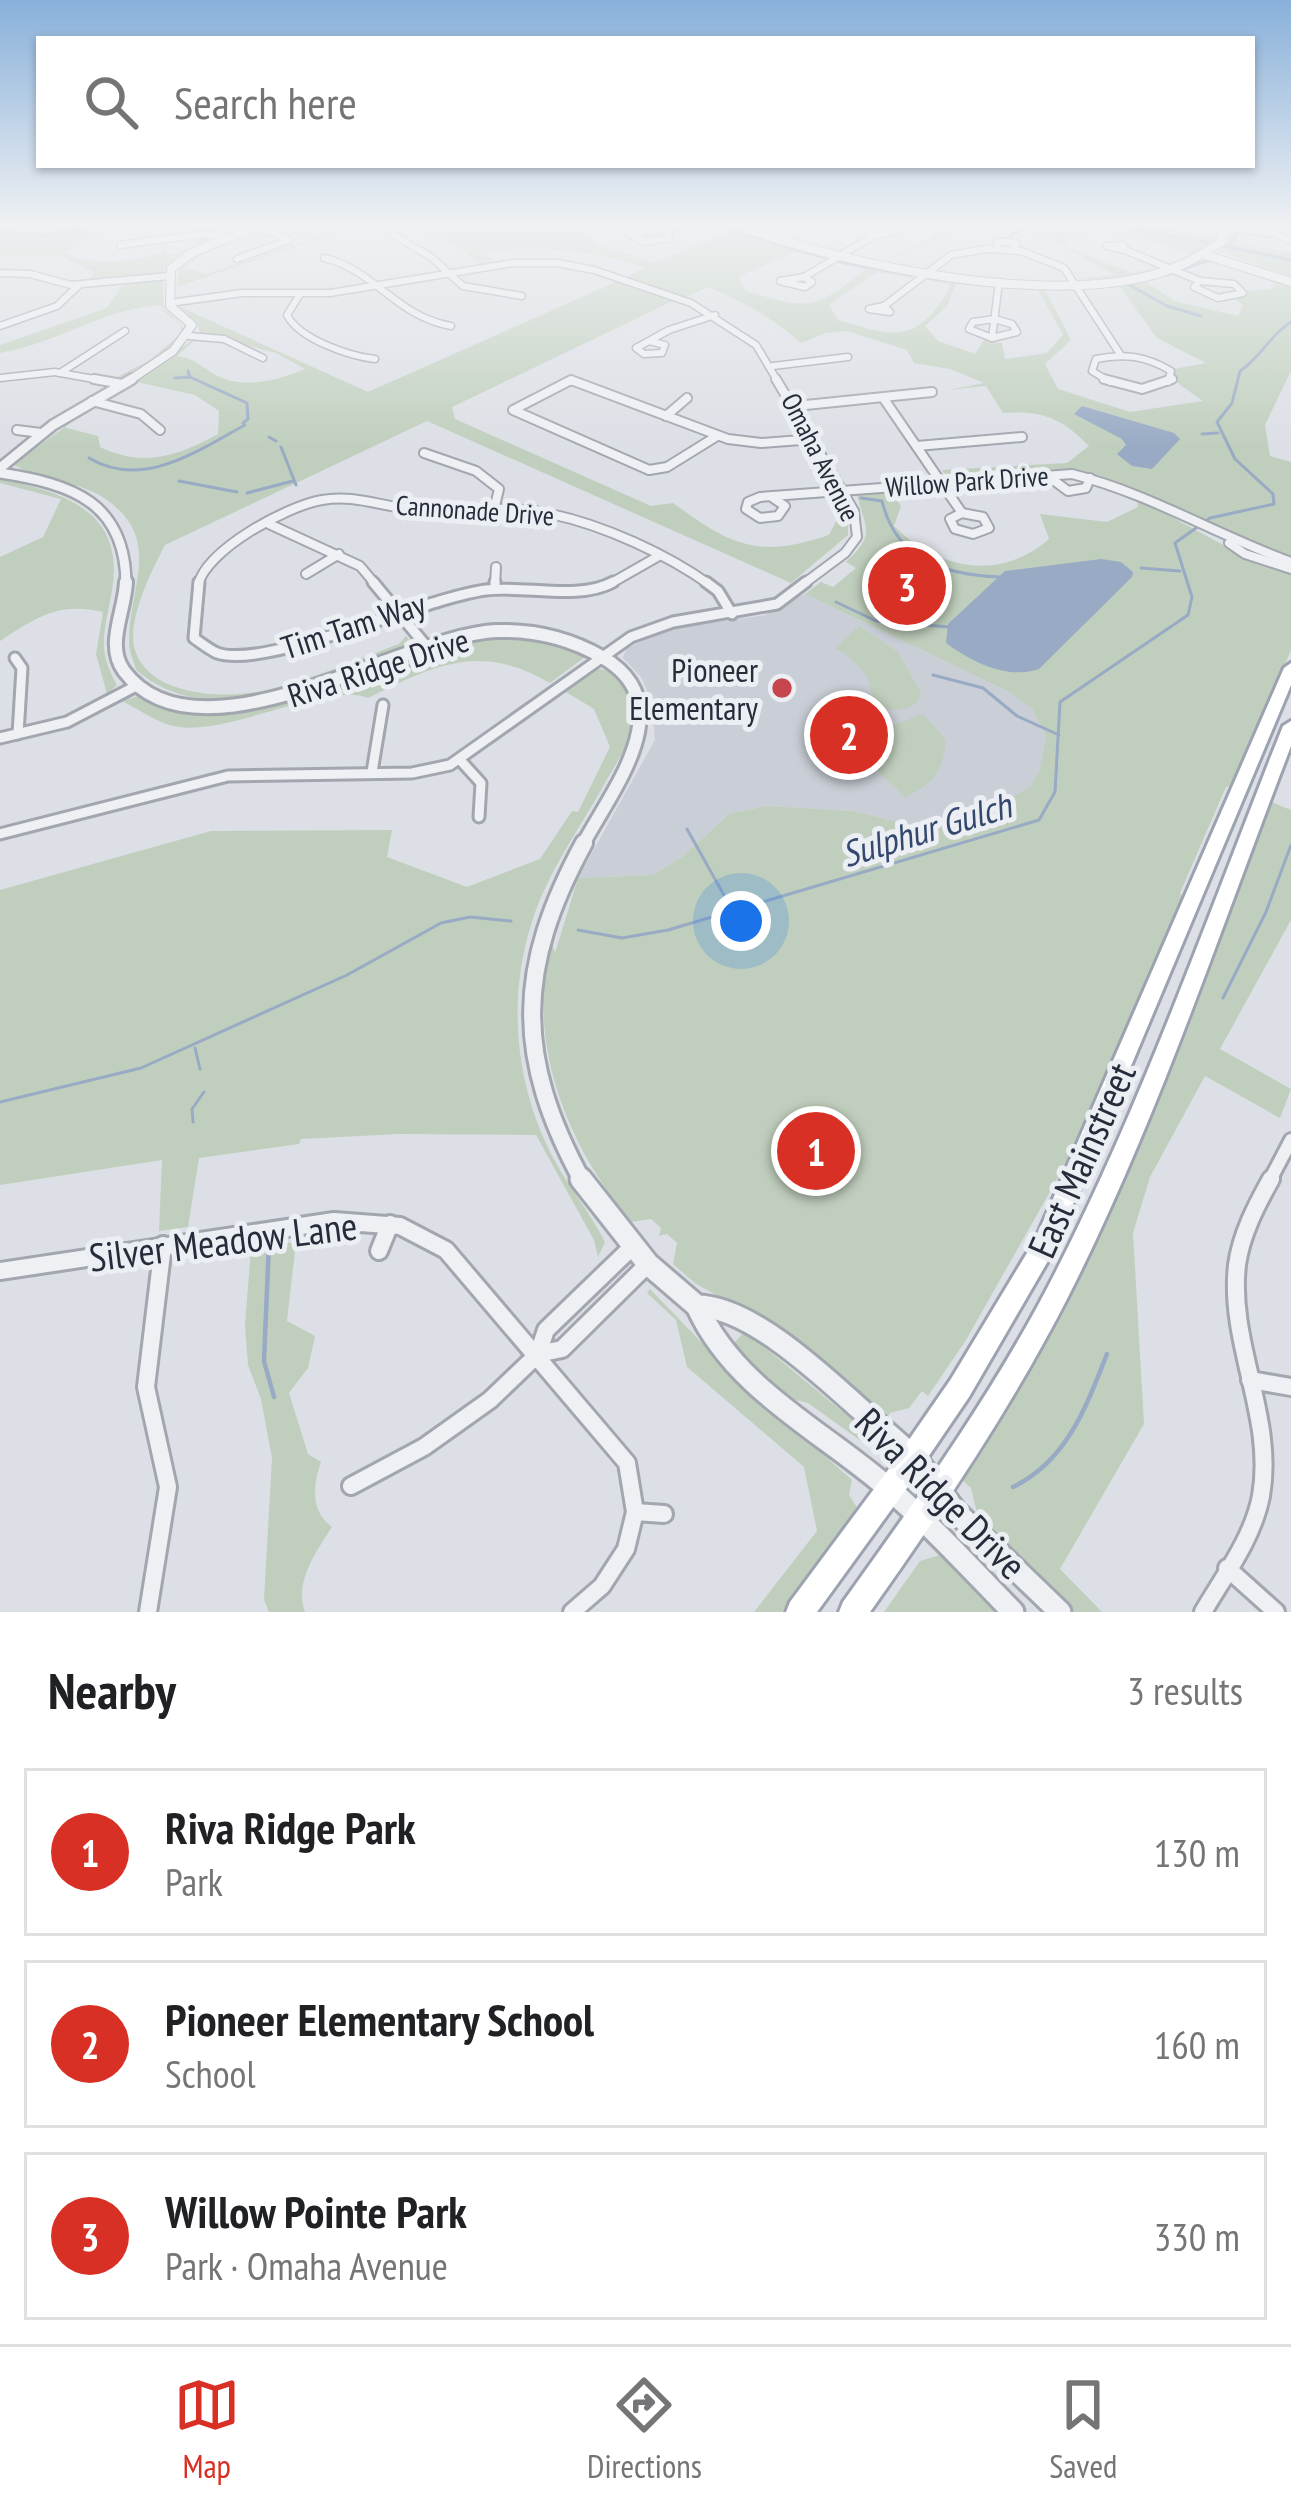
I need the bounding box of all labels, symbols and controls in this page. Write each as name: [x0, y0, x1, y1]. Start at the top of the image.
search box: [36, 36, 1255, 168]
icon: search: [78, 69, 144, 135]
text: Search here: [174, 73, 357, 131]
street label: Omaha Avenue: [774, 387, 868, 527]
street label: Willow Park Drive: [884, 458, 1050, 504]
street label: Cannonade Drive: [395, 488, 555, 532]
pin: 3: [868, 541, 946, 631]
street label: Tim Tam Way: [275, 581, 431, 669]
street label: Riva Ridge Drive: [282, 617, 474, 717]
place label: Pioneer Elementary: [629, 648, 759, 729]
marker: Pioneer Elementary: [769, 675, 795, 701]
pin: 2: [810, 690, 888, 780]
water label: Sulphur Gulch: [836, 780, 1018, 877]
your location: [711, 891, 771, 951]
street label: East Mainstreet: [1015, 1054, 1147, 1265]
pin: 1: [777, 1106, 855, 1196]
street label: Silver Meadow Lane: [86, 1199, 360, 1283]
street label: Riva Ridge Drive: [844, 1396, 1038, 1590]
text: Nearby: [48, 1657, 176, 1723]
text: 3 results: [1127, 1665, 1243, 1716]
text: Riva Ridge Park: [165, 1798, 415, 1856]
text: 1: [81, 1827, 99, 1878]
text: 130 m: [1154, 1827, 1240, 1878]
text: Park: [165, 1856, 223, 1907]
text: Pioneer Elementary School: [165, 1990, 594, 2048]
text: 2: [81, 2019, 99, 2070]
text: 160 m: [1154, 2019, 1240, 2070]
text: School: [165, 2048, 256, 2099]
text: Willow Pointe Park: [165, 2182, 467, 2240]
text: 3: [81, 2211, 99, 2262]
text: 330 m: [1154, 2211, 1240, 2262]
text: Park · Omaha Avenue: [165, 2240, 448, 2291]
tab: Map: [174, 2372, 240, 2487]
tab: Directions: [587, 2372, 702, 2487]
tab: Saved: [1049, 2372, 1117, 2487]

